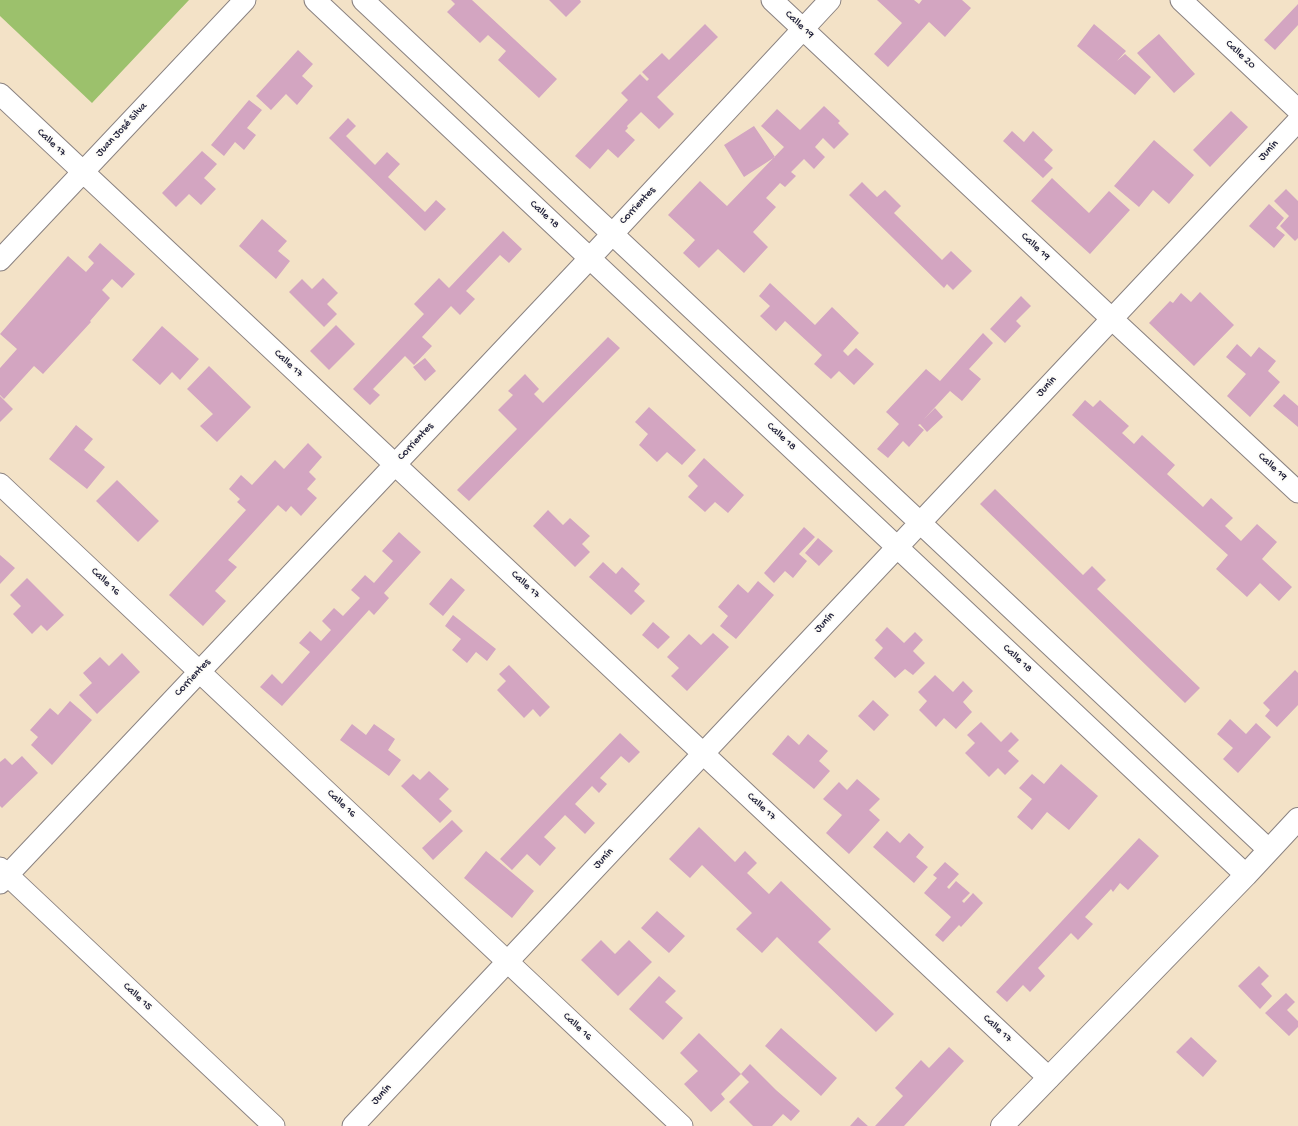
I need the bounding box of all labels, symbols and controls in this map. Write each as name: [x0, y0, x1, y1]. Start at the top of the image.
street label: Calle 19: [782, 8, 816, 42]
street label: Calle 20: [1222, 38, 1258, 72]
street label: Juan José Silva: [93, 100, 151, 160]
street label: Calle 17: [34, 126, 68, 160]
street label: Junín: [1256, 138, 1282, 164]
street label: Corrientes: [617, 184, 659, 228]
street label: Calle 18: [526, 198, 562, 232]
street label: Calle 19: [1018, 230, 1052, 264]
street label: Calle 17: [271, 347, 305, 381]
street label: Junín: [1034, 374, 1060, 400]
street label: Corrientes: [395, 420, 437, 464]
street label: Calle 18: [763, 420, 799, 454]
street label: Calle 19: [1255, 450, 1289, 484]
street label: Calle 16: [88, 565, 122, 599]
street label: Calle 17: [508, 568, 542, 602]
street label: Junín: [812, 610, 838, 636]
street label: Calle 18: [999, 642, 1035, 676]
street label: Corrientes: [172, 656, 214, 700]
street label: Calle 16: [324, 787, 358, 821]
street label: Calle 17: [744, 790, 778, 824]
street label: Junín: [591, 846, 617, 872]
street label: Calle 15: [120, 980, 154, 1014]
street label: Calle 16: [560, 1010, 594, 1044]
street label: Calle 17: [980, 1012, 1014, 1046]
street label: Junín: [369, 1082, 395, 1108]

